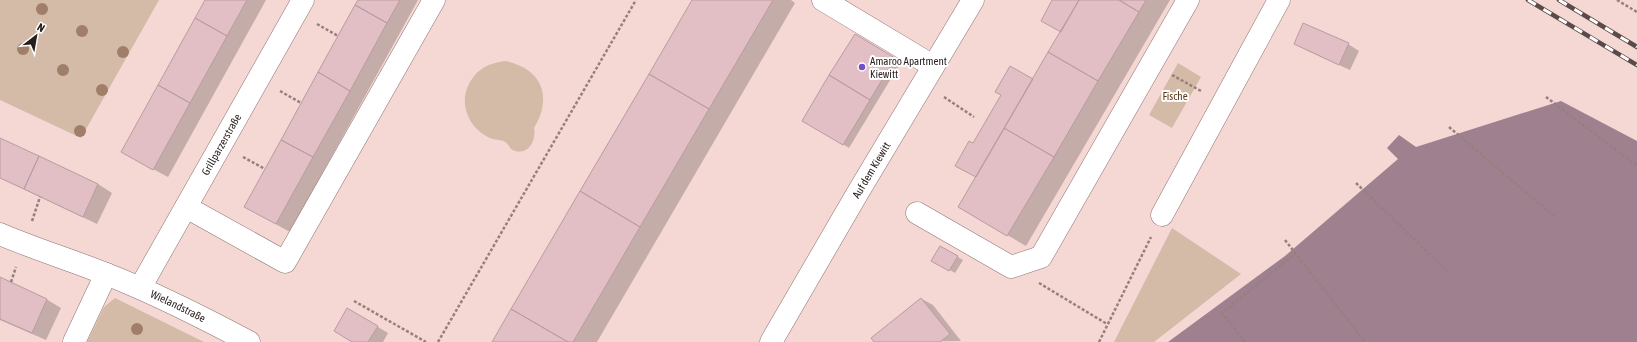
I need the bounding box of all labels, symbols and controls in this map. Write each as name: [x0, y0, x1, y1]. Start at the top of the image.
north arrow: [16, 16, 56, 56]
text: N: [35, 21, 47, 34]
place label: Amaroo Apartment Kiewitt: [870, 55, 947, 80]
marker: Amaroo Apartment Kiewitt: [857, 62, 867, 72]
park label: Fische: [1162, 90, 1188, 102]
street label: Grillparzerstraße: [199, 112, 243, 177]
street label: Auf dem Kiewitt: [850, 140, 893, 200]
street label: Wielandstraße: [149, 288, 207, 324]

